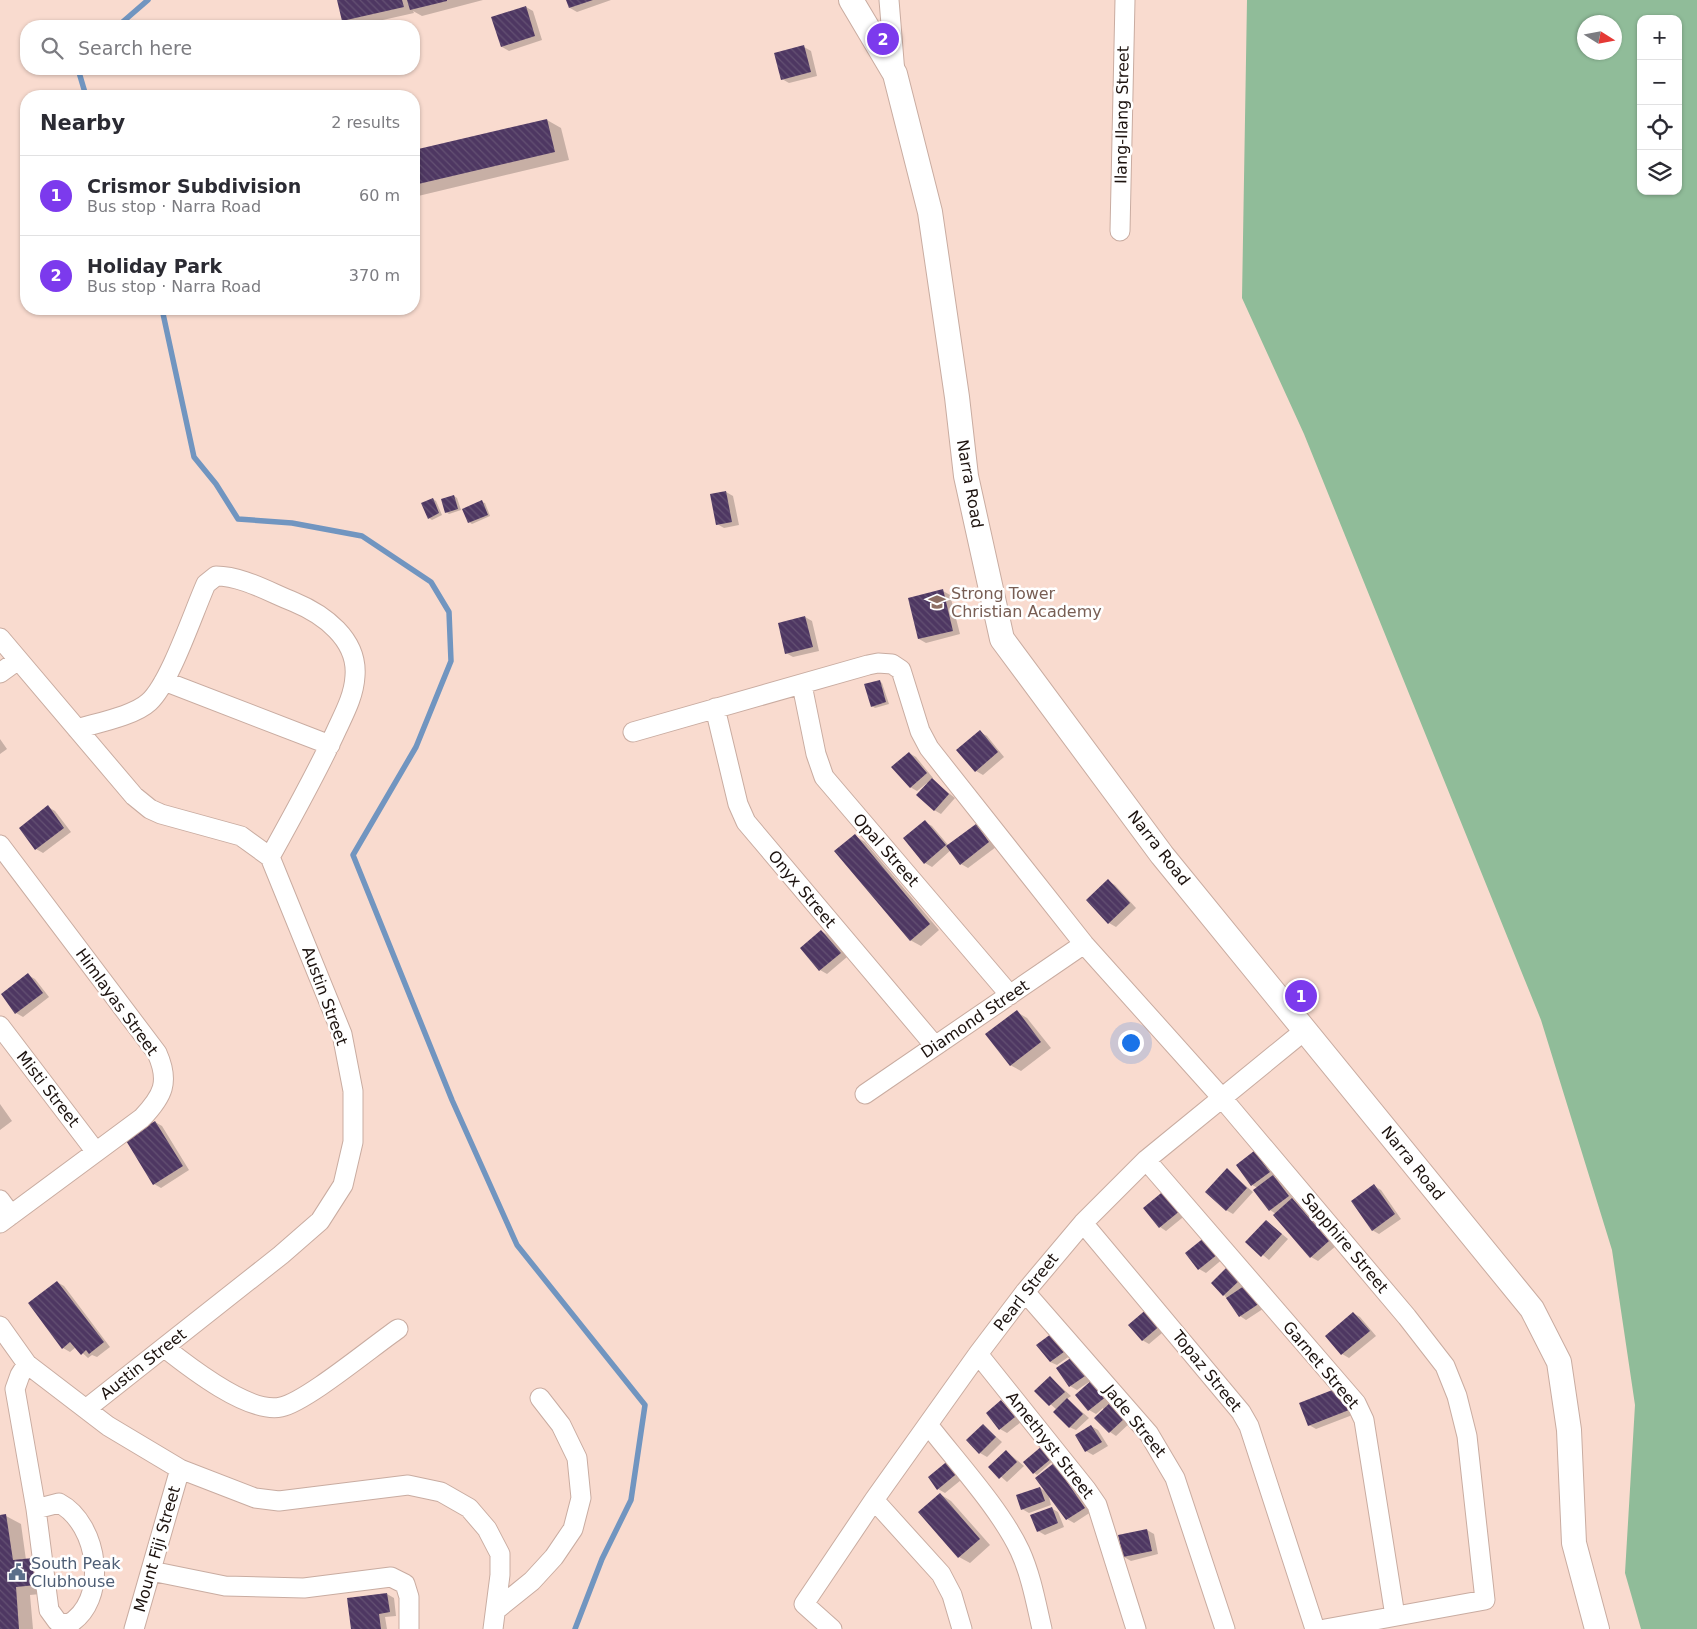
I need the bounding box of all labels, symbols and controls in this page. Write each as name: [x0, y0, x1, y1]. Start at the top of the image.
north arrow: [1577, 15, 1622, 60]
map controls: [1637, 15, 1682, 195]
button: +: [1637, 15, 1682, 60]
search box: [20, 20, 420, 75]
pin: 2: [867, 20, 899, 58]
icon: search: [38, 34, 66, 62]
text: Search here: [78, 37, 192, 59]
street label: Ilang-Ilang Street: [1111, 46, 1133, 184]
button: −: [1637, 60, 1682, 105]
button: locate: [1637, 105, 1682, 150]
text: Nearby: [40, 111, 125, 135]
text: 2 results: [331, 113, 400, 132]
button: layers: [1637, 150, 1682, 195]
text: Crismor Subdivision: [87, 175, 301, 197]
text: 1: [50, 186, 62, 205]
text: 60 m: [359, 186, 400, 205]
text: Bus stop · Narra Road: [87, 197, 261, 216]
text: Holiday Park: [87, 255, 222, 277]
text: 2: [50, 266, 62, 285]
text: 370 m: [349, 266, 400, 285]
text: Bus stop · Narra Road: [87, 277, 261, 296]
street label: Narra Road: [953, 438, 987, 530]
place label: Strong Tower Christian Academy: [951, 584, 1102, 621]
school or university icon: Strong Tower Christian Academy: [927, 592, 947, 612]
street label: Narra Road: [1124, 807, 1194, 889]
street label: Opal Street: [849, 810, 923, 890]
street label: Onyx Street: [764, 846, 840, 932]
street label: Austin Street: [298, 944, 352, 1048]
street label: Himlayas Street: [72, 945, 162, 1059]
street label: Diamond Street: [917, 976, 1033, 1062]
pin: 1: [1285, 977, 1317, 1015]
your location: [1118, 1030, 1144, 1056]
street label: Misti Street: [12, 1047, 84, 1131]
street label: Narra Road: [1377, 1122, 1449, 1204]
street label: Sapphire Street: [1298, 1189, 1392, 1297]
street label: Pearl Street: [990, 1249, 1062, 1335]
street label: Garnet Street: [1279, 1317, 1363, 1413]
street label: Austin Street: [96, 1325, 190, 1403]
street label: Topaz Street: [1168, 1326, 1246, 1415]
street label: Jade Street: [1099, 1380, 1170, 1461]
street label: Amethyst Street: [1002, 1388, 1098, 1502]
street label: Mount Fiji Street: [130, 1484, 184, 1614]
place label: South Peak Clubhouse: [31, 1554, 121, 1591]
public building icon: South Peak Clubhouse: [7, 1562, 27, 1582]

